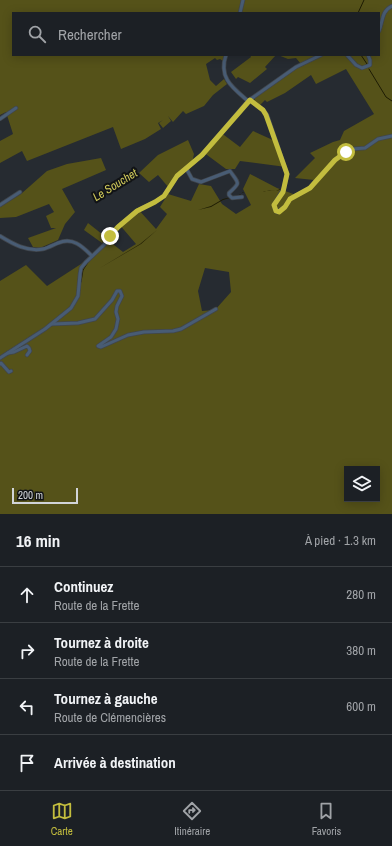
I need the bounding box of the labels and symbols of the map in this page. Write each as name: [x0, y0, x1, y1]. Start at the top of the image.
route start: [337, 143, 355, 161]
water label: Le Souchet: [90, 165, 141, 205]
route end: [101, 227, 119, 245]
scale bar: [12, 486, 78, 505]

